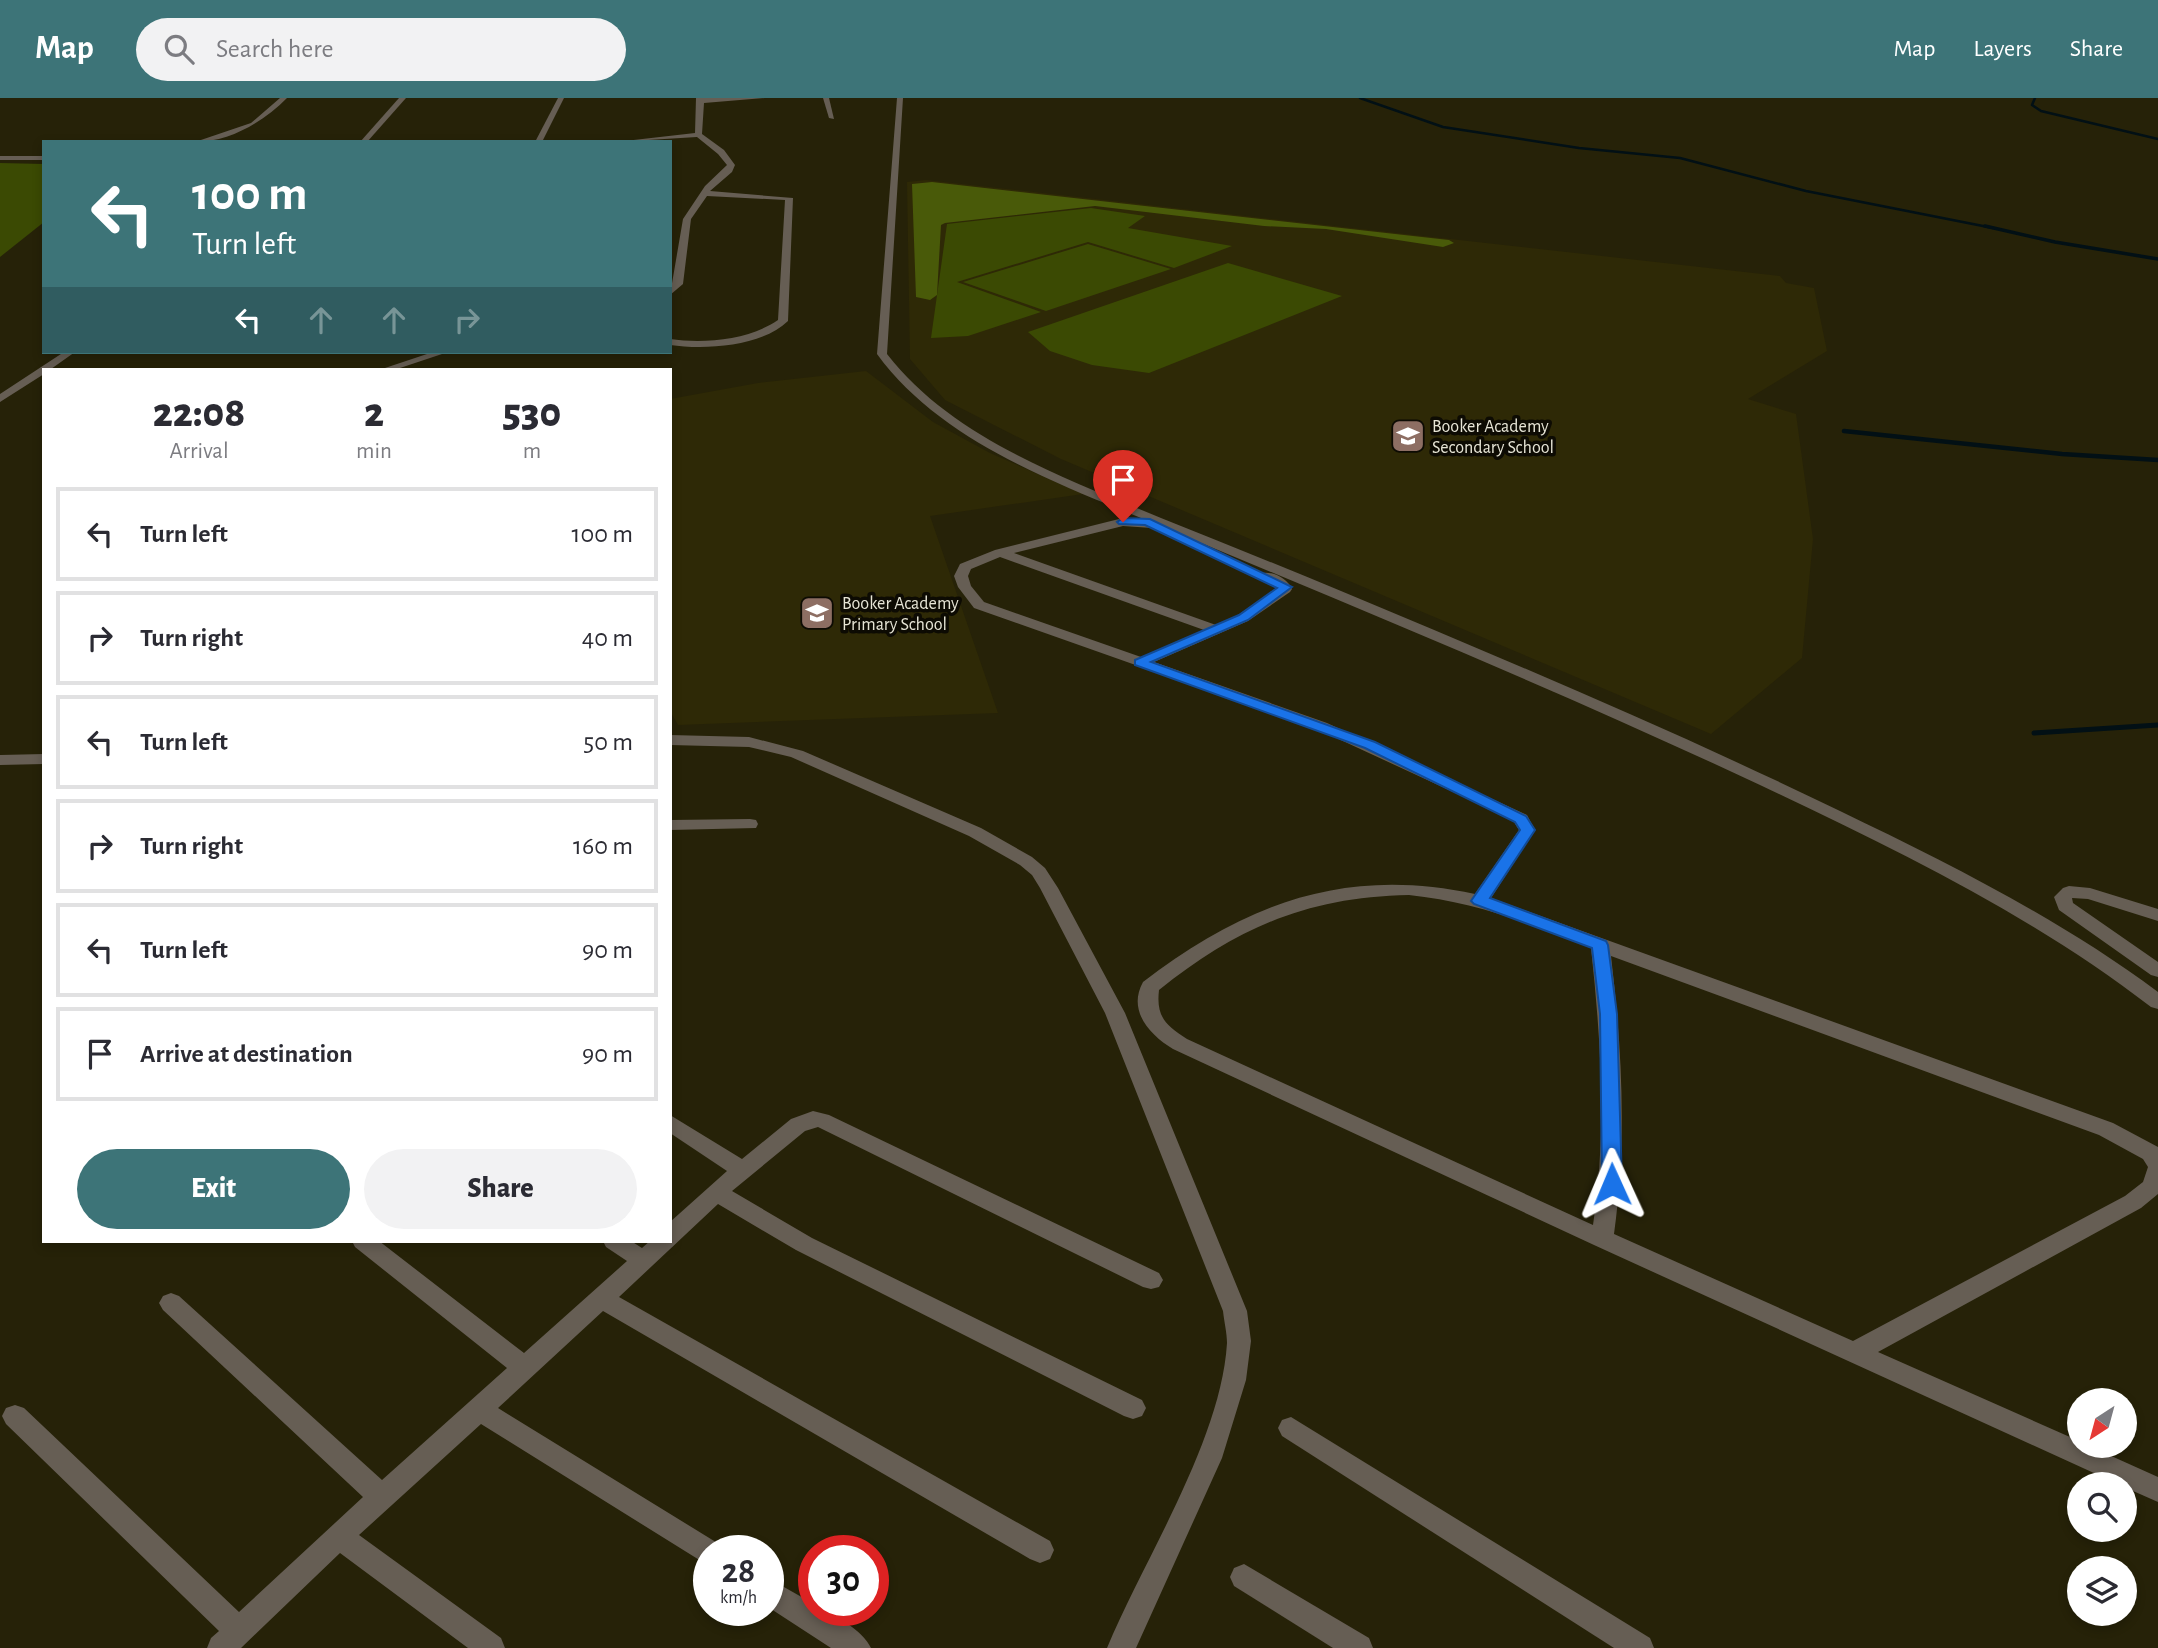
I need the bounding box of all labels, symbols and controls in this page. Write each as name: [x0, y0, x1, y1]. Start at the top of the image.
search box: [136, 18, 626, 81]
icon: search: [160, 30, 198, 68]
text: Map: [35, 32, 94, 65]
text: Search here: [216, 36, 334, 62]
text: Map: [1893, 37, 1935, 61]
text: Layers: [1973, 37, 2032, 61]
text: Share: [2070, 37, 2123, 61]
icon: left: [77, 168, 168, 259]
text: 100 m: [192, 170, 308, 219]
text: Turn left: [192, 228, 296, 260]
icon: left: [229, 301, 267, 339]
icon: ahead: [302, 301, 340, 339]
icon: ahead: [375, 301, 413, 339]
icon: right: [448, 301, 486, 339]
text: 22:08: [153, 392, 245, 434]
text: 2: [364, 392, 384, 434]
text: 530: [503, 392, 561, 434]
school or university icon: Booker Academy Secondary School: [1389, 417, 1427, 455]
place label: Booker Academy Secondary School: [1432, 418, 1554, 457]
text: Arrival: [169, 440, 229, 463]
text: min: [356, 440, 392, 463]
text: m: [523, 440, 541, 463]
pin: [1093, 450, 1153, 522]
icon: arrive: [1104, 461, 1142, 499]
icon: left: [81, 515, 119, 553]
text: Turn left: [140, 521, 228, 547]
text: 100 m: [572, 521, 633, 547]
school or university icon: Booker Academy Primary School: [798, 594, 836, 632]
place label: Booker Academy Primary School: [842, 595, 959, 634]
icon: right: [81, 619, 119, 657]
text: Turn right: [140, 625, 243, 651]
text: 40 m: [582, 625, 633, 651]
icon: left: [81, 723, 119, 761]
text: Turn left: [140, 729, 228, 755]
text: 50 m: [583, 729, 633, 755]
icon: right: [81, 827, 119, 865]
text: Turn right: [140, 833, 243, 859]
text: 160 m: [573, 833, 633, 859]
icon: left: [81, 931, 119, 969]
text: Turn left: [140, 937, 228, 963]
text: 90 m: [582, 937, 633, 963]
icon: arrive: [81, 1035, 119, 1073]
text: Arrive at destination: [140, 1041, 353, 1067]
text: 90 m: [582, 1041, 633, 1067]
position arrow: [1575, 1147, 1649, 1221]
button: Exit: [77, 1149, 350, 1229]
button: Share: [364, 1149, 637, 1229]
north arrow: [2067, 1388, 2137, 1458]
map controls: [2067, 1388, 2137, 1626]
button: search: [2067, 1472, 2137, 1542]
speed limit sign: 30: [798, 1535, 889, 1626]
text: 28: [722, 1554, 755, 1589]
button: layers: [2067, 1556, 2137, 1626]
text: km/h: [720, 1589, 757, 1607]

